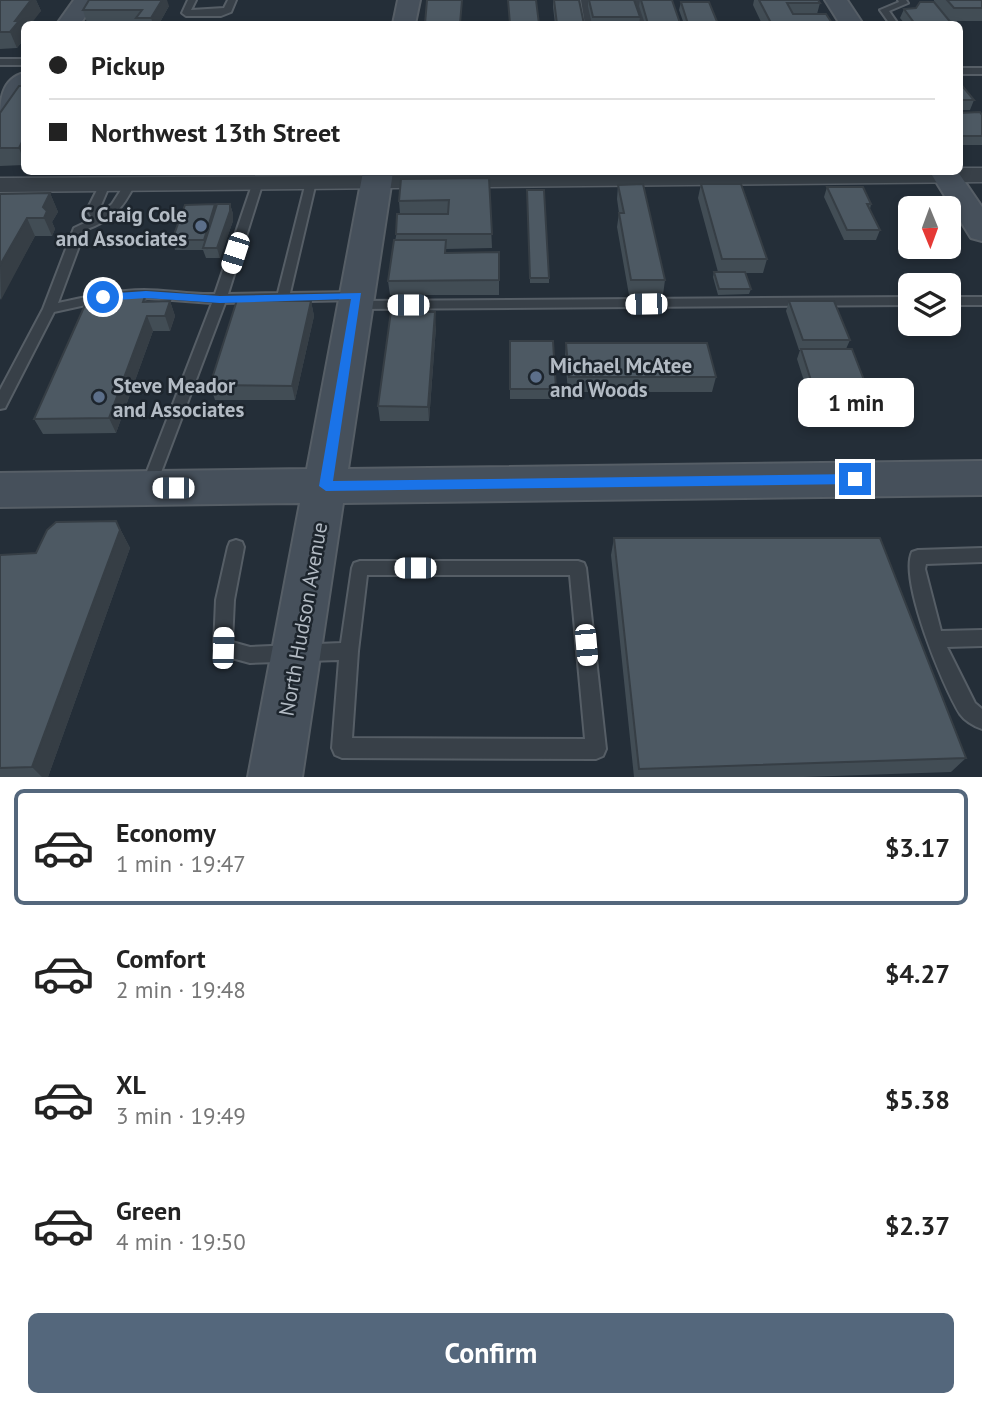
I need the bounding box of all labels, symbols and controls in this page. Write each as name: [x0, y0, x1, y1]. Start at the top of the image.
text: Pickup: [91, 49, 165, 82]
text: Northwest 13th Street: [91, 116, 340, 149]
north arrow: [898, 196, 961, 259]
map controls: [898, 196, 961, 336]
place label: C Craig Cole and Associates: [56, 201, 187, 252]
marker: C Craig Cole and Associates: [193, 218, 209, 234]
car: [219, 230, 252, 276]
button: layers: [898, 273, 961, 336]
route start: [87, 281, 119, 313]
car: [625, 293, 668, 315]
car: [388, 295, 430, 316]
place label: Michael McAtee and Woods: [550, 352, 692, 403]
marker: Michael McAtee and Woods: [528, 369, 544, 385]
place label: Steve Meador and Associates: [113, 372, 244, 423]
callout: 1 min: [797, 378, 913, 426]
text: 1 min: [828, 388, 884, 417]
marker: Steve Meador and Associates: [91, 389, 107, 405]
route end: [839, 463, 871, 495]
car: [153, 478, 195, 499]
street label: North Hudson Avenue: [273, 520, 333, 718]
car: [395, 558, 437, 579]
car: [574, 623, 599, 667]
car: [212, 627, 235, 669]
icon: car: [32, 816, 95, 879]
text: Economy: [116, 816, 216, 849]
text: $3.17: [885, 831, 950, 864]
text: 1 min · 19:47: [116, 849, 246, 878]
icon: car: [32, 942, 95, 1005]
text: Comfort: [116, 942, 206, 975]
text: $4.27: [885, 957, 950, 990]
text: 2 min · 19:48: [116, 975, 246, 1004]
icon: car: [32, 1068, 95, 1131]
text: XL: [116, 1068, 146, 1101]
text: $5.38: [885, 1083, 950, 1116]
text: 3 min · 19:49: [116, 1101, 246, 1130]
icon: car: [32, 1194, 95, 1257]
text: Green: [116, 1194, 181, 1227]
text: $2.37: [885, 1209, 950, 1242]
text: 4 min · 19:50: [116, 1227, 246, 1256]
button: Confirm: [28, 1313, 954, 1393]

